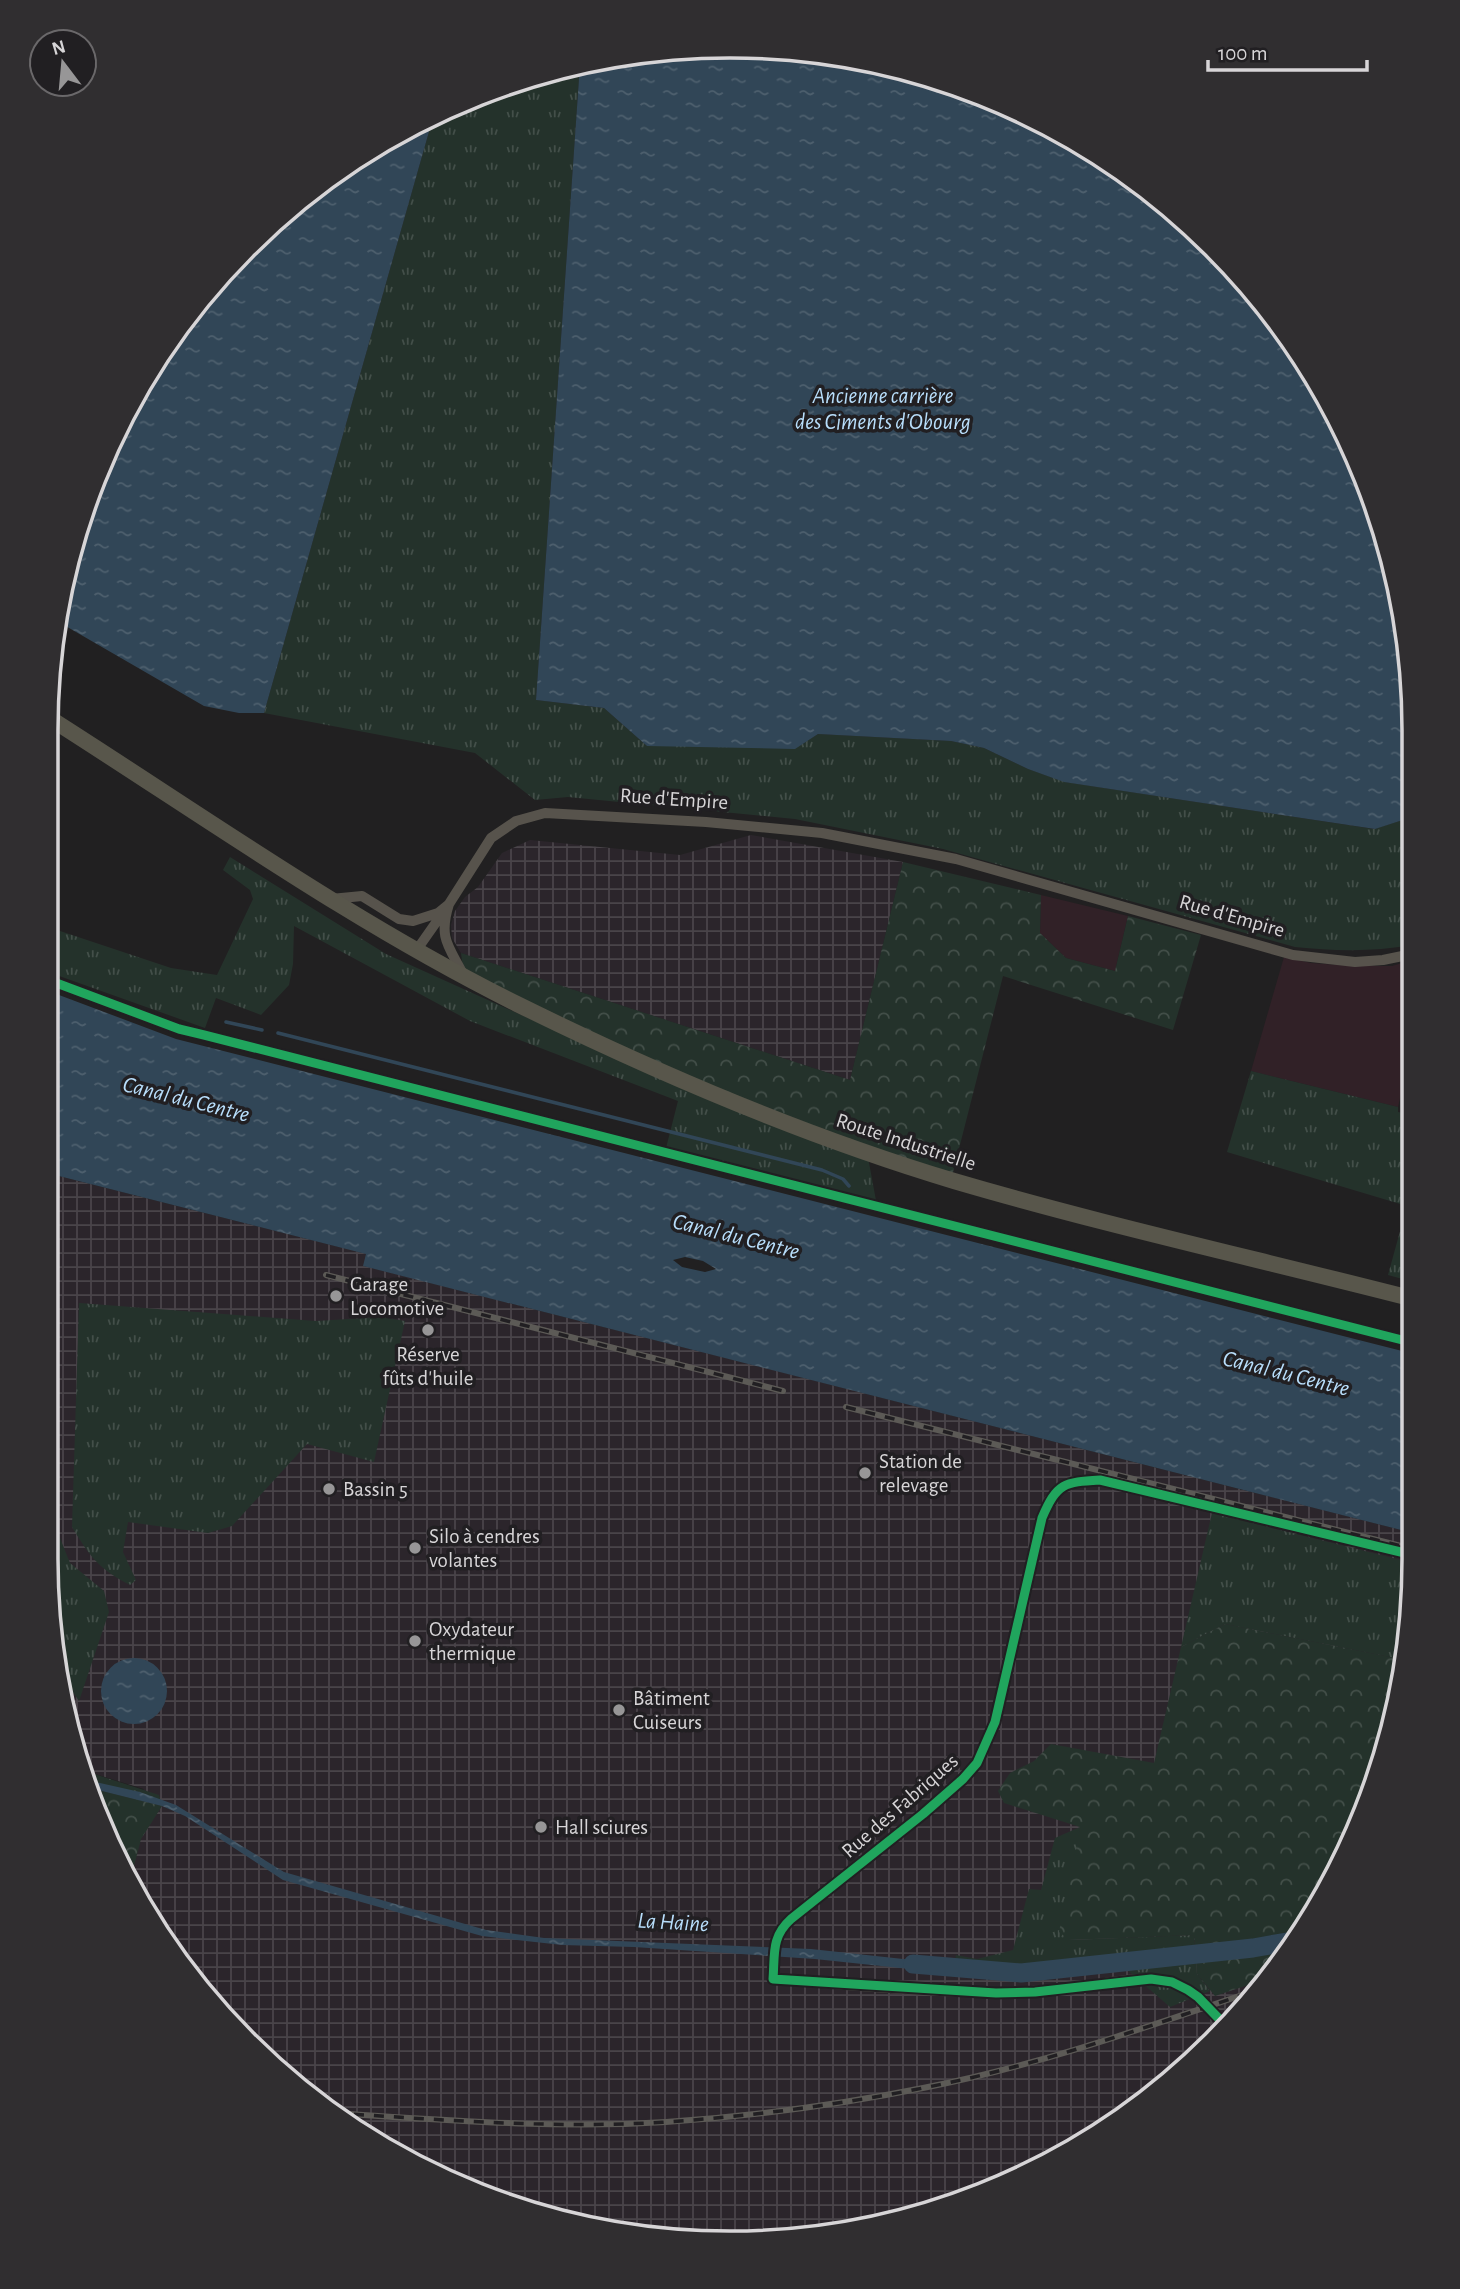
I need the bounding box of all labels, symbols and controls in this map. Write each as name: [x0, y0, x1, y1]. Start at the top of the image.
north arrow: [28, 28, 98, 98]
scale bar: [1208, 28, 1367, 72]
text: N: [50, 37, 68, 59]
text: 100 m: [1218, 43, 1268, 64]
water label: Ancienne carrière des Ciments d'Obourg: [795, 385, 971, 434]
street label: Rue d'Empire: [619, 785, 729, 813]
street label: Rue d'Empire: [1177, 891, 1287, 941]
water label: Canal du Centre: [120, 1073, 252, 1127]
street label: Route Industrielle: [834, 1110, 978, 1174]
water label: Canal du Centre: [670, 1210, 802, 1264]
place label: Garage Locomotive: [350, 1274, 444, 1319]
marker: Garage Locomotive: [328, 1288, 344, 1304]
marker: Réserve fûts d'huile: [420, 1322, 436, 1338]
place label: Réserve fûts d'huile: [383, 1344, 473, 1389]
water label: Canal du Centre: [1220, 1347, 1352, 1401]
place label: Station de relevage: [879, 1451, 962, 1496]
marker: Station de relevage: [857, 1465, 873, 1481]
place label: Bassin 5: [343, 1479, 408, 1500]
marker: Bassin 5: [321, 1481, 337, 1497]
place label: Silo à cendres volantes: [429, 1526, 540, 1571]
marker: Silo à cendres volantes: [407, 1540, 423, 1556]
place label: Oxydateur thermique: [429, 1619, 516, 1664]
marker: Oxydateur thermique: [407, 1633, 423, 1649]
place label: Bâtiment Cuiseurs: [633, 1688, 710, 1733]
marker: Bâtiment Cuiseurs: [611, 1702, 627, 1718]
street label: Rue des Fabriques: [838, 1750, 962, 1862]
place label: Hall sciures: [555, 1817, 648, 1838]
marker: Hall sciures: [533, 1819, 549, 1835]
water label: La Haine: [637, 1910, 710, 1936]

